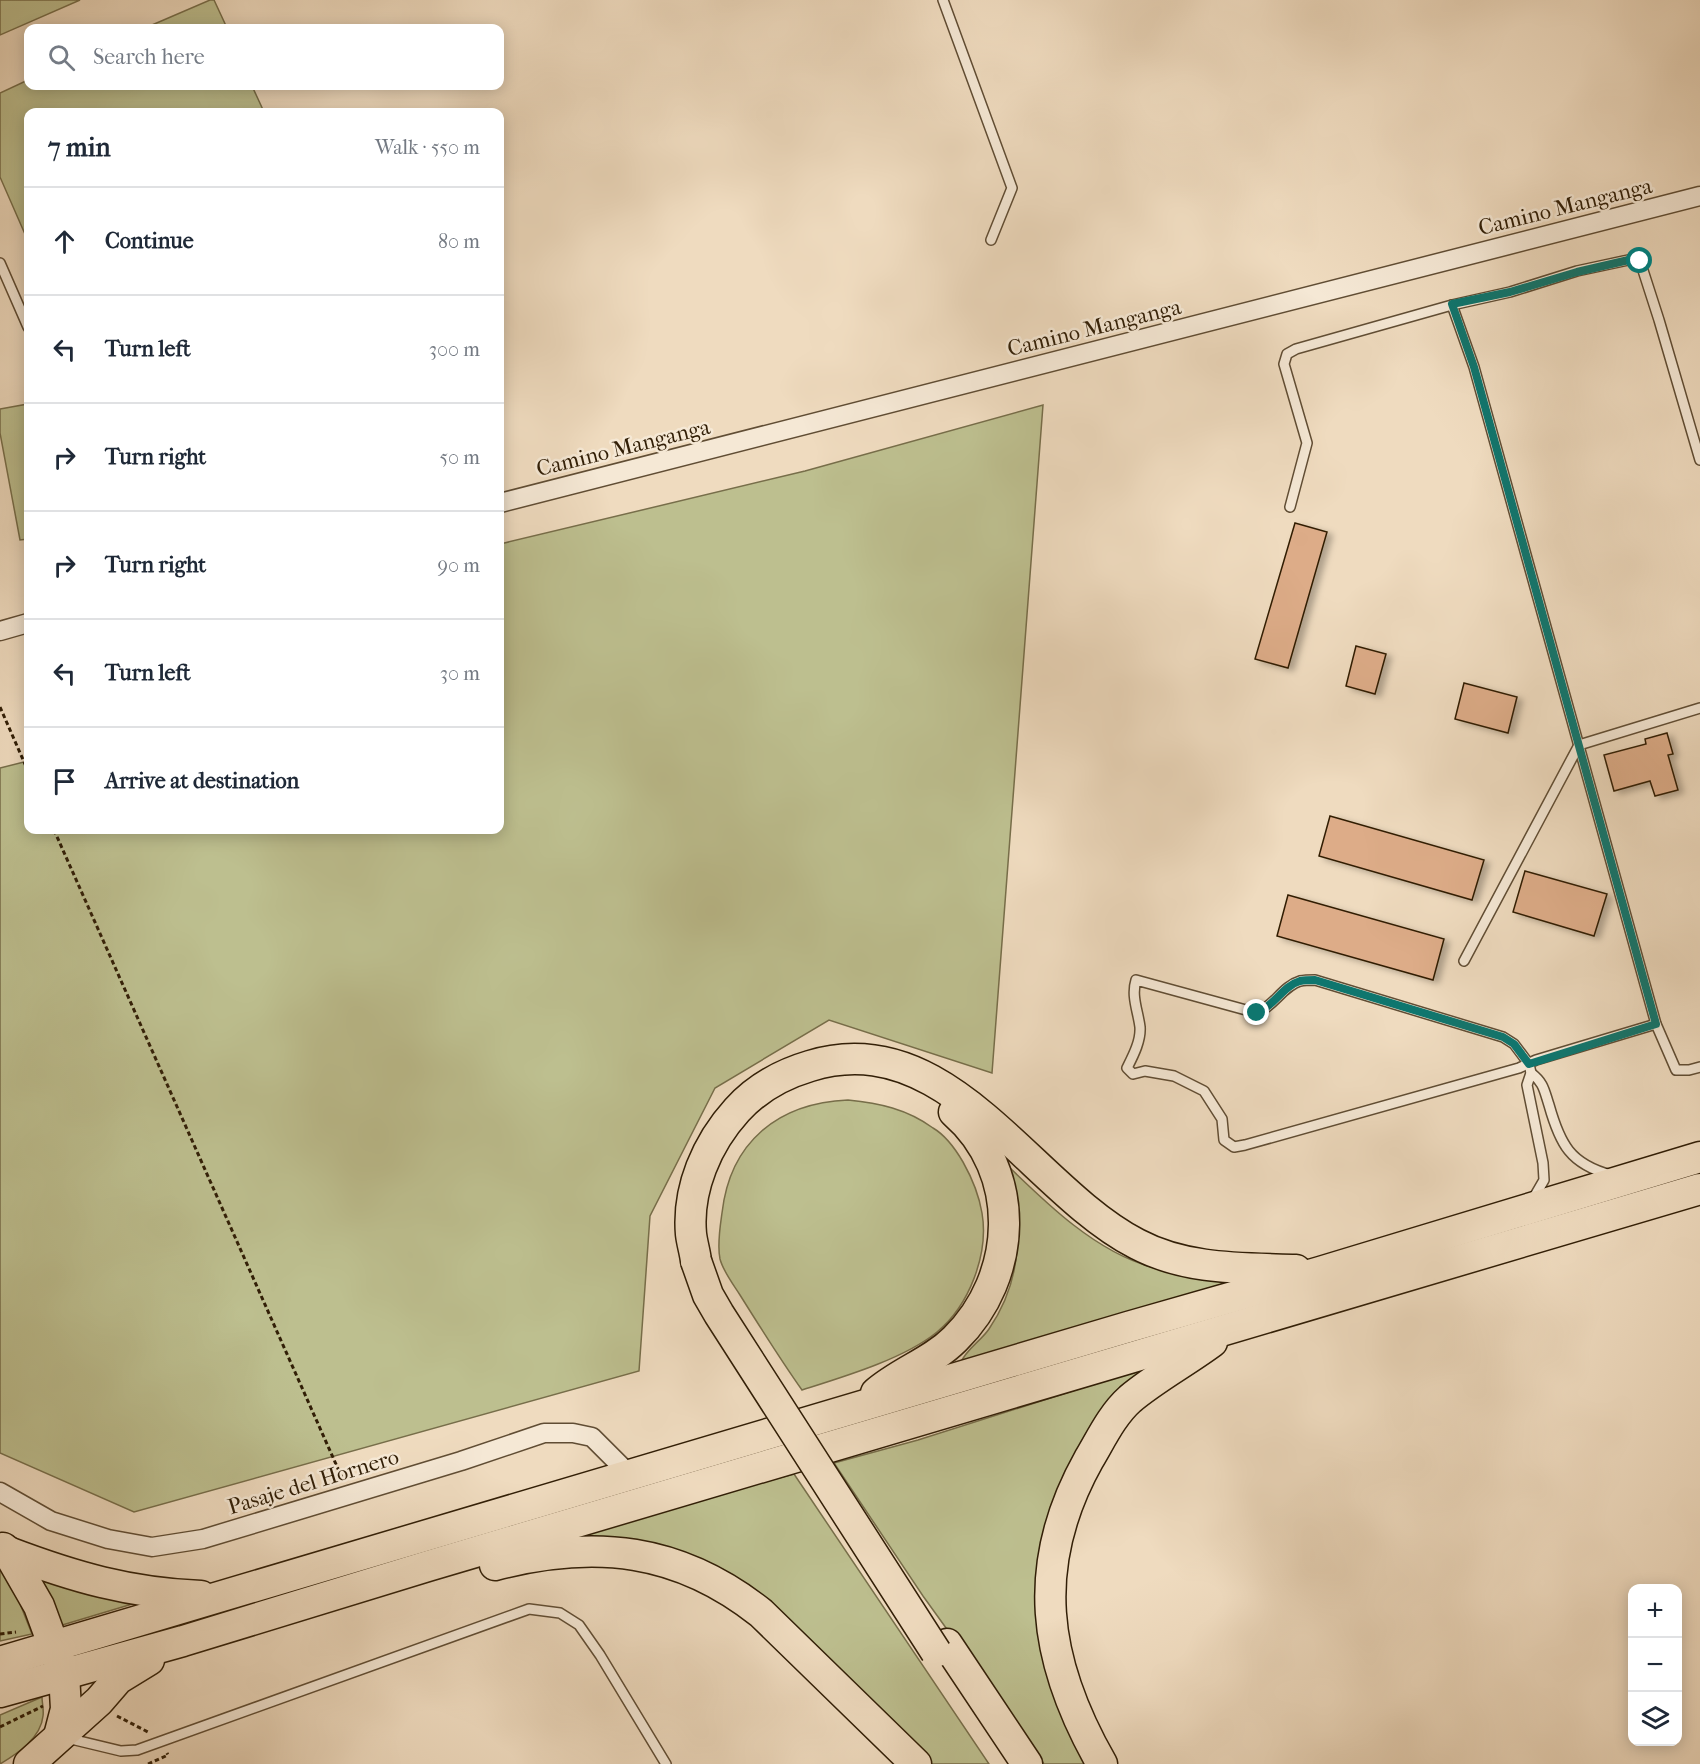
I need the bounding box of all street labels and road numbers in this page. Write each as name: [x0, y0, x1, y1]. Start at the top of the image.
street label: Camino Manganga: [1476, 173, 1656, 241]
street label: Camino Manganga: [1005, 294, 1185, 362]
street label: Camino Manganga: [534, 414, 714, 482]
street label: Pasaje del Hornero: [225, 1444, 402, 1520]

